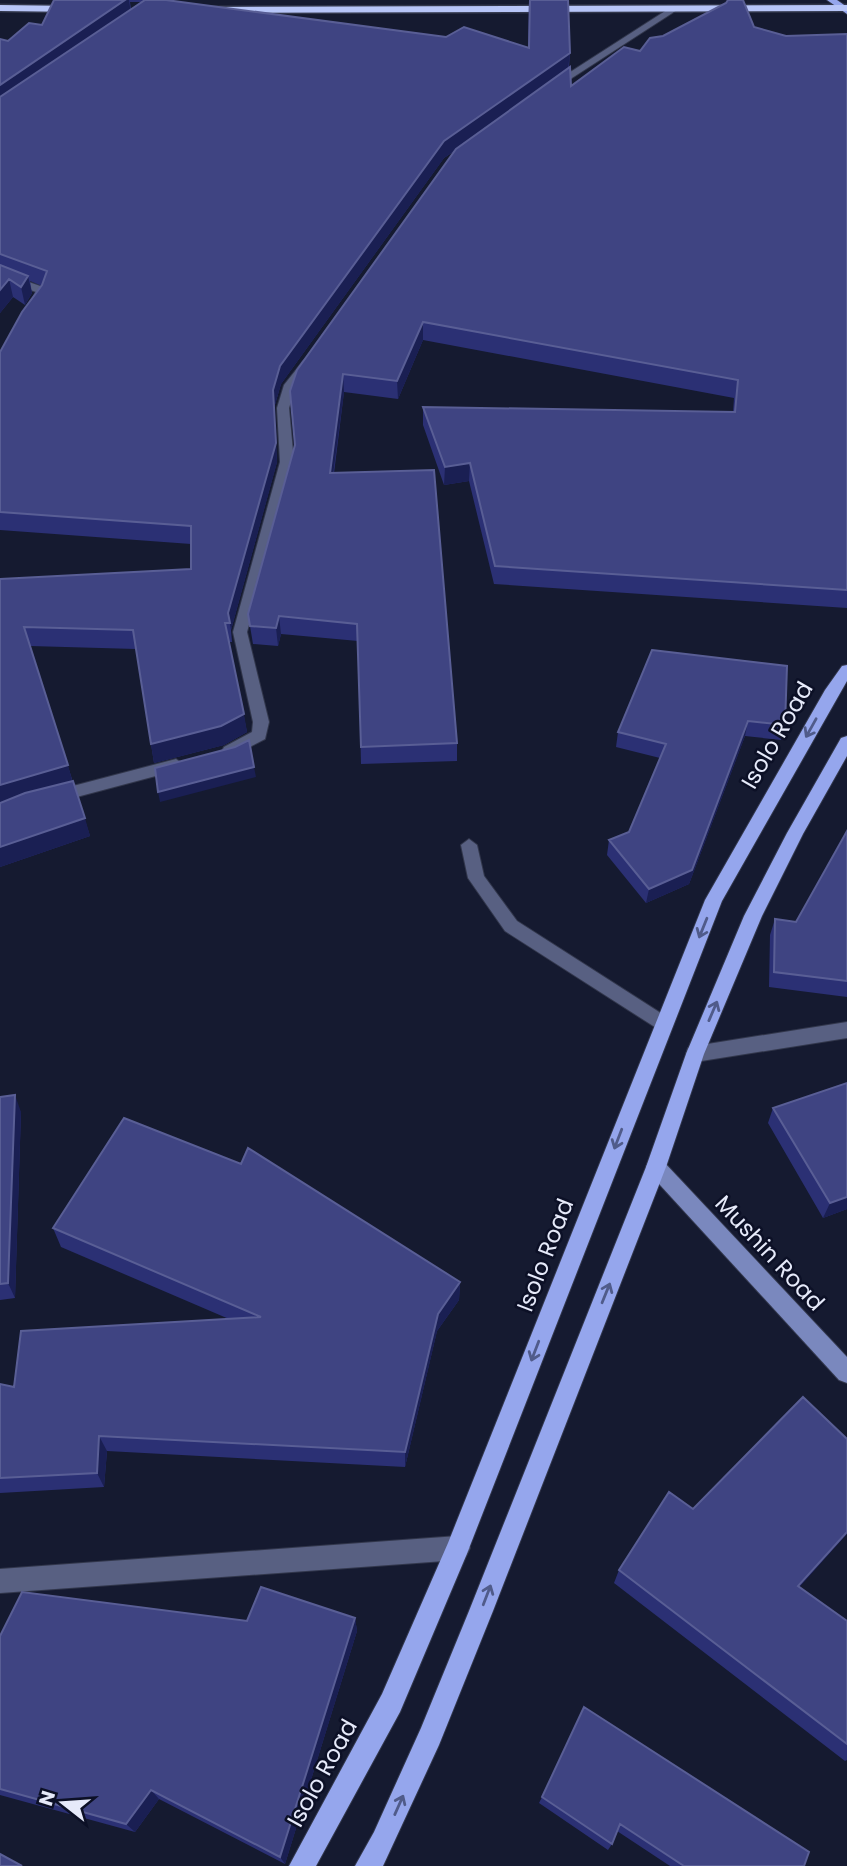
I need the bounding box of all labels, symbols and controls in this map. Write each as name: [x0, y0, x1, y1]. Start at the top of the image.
street label: Isolo Road: [733, 676, 821, 794]
one-way arrow: [804, 717, 817, 738]
one-way arrow: [695, 916, 708, 938]
one-way arrow: [708, 1001, 721, 1023]
one-way arrow: [611, 1128, 624, 1149]
street label: Mushin Road: [708, 1188, 832, 1318]
street label: Isolo Road: [509, 1194, 581, 1316]
one-way arrow: [601, 1282, 614, 1304]
one-way arrow: [528, 1339, 541, 1361]
one-way arrow: [481, 1585, 494, 1607]
street label: Isolo Road: [279, 1713, 365, 1833]
north arrow: [28, 1768, 98, 1838]
text: N: [32, 1787, 62, 1809]
one-way arrow: [393, 1795, 406, 1816]

